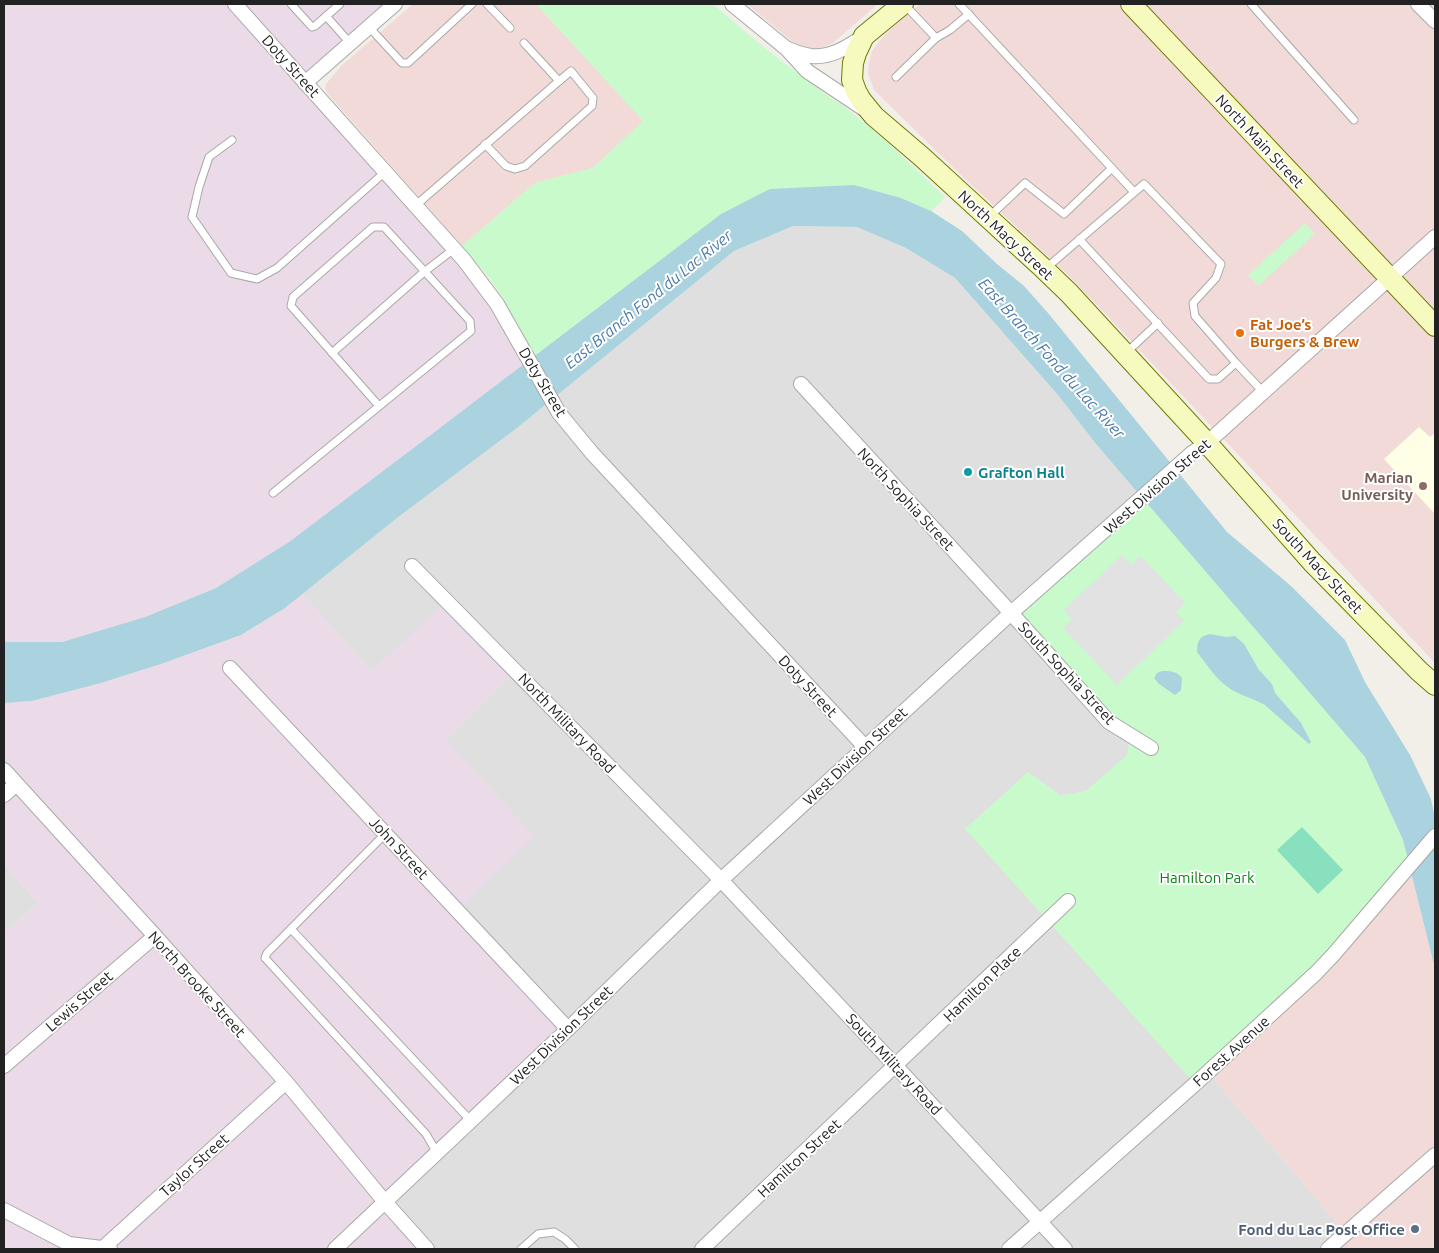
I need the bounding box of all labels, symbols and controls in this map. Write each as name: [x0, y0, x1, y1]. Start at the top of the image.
street label: Doty Street: [259, 31, 323, 101]
street label: North Main Street: [1212, 91, 1308, 191]
street label: North Macy Street: [955, 187, 1057, 283]
water label: East Branch Fond du Lac River: [561, 226, 736, 372]
water label: East Branch Fond du Lac River: [975, 274, 1129, 443]
place label: Fat Joe’s Burgers & Brew: [1250, 316, 1360, 350]
marker: Fat Joe’s Burgers & Brew: [1234, 327, 1246, 339]
street label: Doty Street: [516, 344, 570, 420]
street label: West Division Street: [1100, 435, 1214, 537]
street label: North Sophia Street: [854, 444, 958, 554]
place label: Grafton Hall: [978, 464, 1065, 481]
marker: Grafton Hall: [962, 466, 974, 478]
place label: Marian University: [1341, 469, 1413, 503]
marker: Marian University: [1417, 480, 1429, 492]
street label: South Macy Street: [1270, 515, 1366, 617]
street label: South Sophia Street: [1015, 618, 1119, 728]
street label: Doty Street: [775, 652, 841, 720]
street label: North Military Road: [515, 670, 619, 776]
street label: West Division Street: [800, 703, 911, 809]
street label: John Street: [366, 813, 432, 883]
park label: Hamilton Park: [1159, 869, 1255, 886]
street label: North Brooke Street: [145, 928, 249, 1041]
street label: Hamilton Place: [940, 943, 1024, 1025]
street label: Lewis Street: [42, 967, 116, 1035]
street label: West Division Street: [506, 982, 616, 1088]
street label: South Military Road: [843, 1010, 945, 1118]
street label: Forest Avenue: [1189, 1012, 1273, 1090]
street label: Hamilton Street: [754, 1115, 844, 1201]
street label: Taylor Street: [156, 1130, 232, 1200]
place label: Fond du Lac Post Office: [1238, 1221, 1405, 1238]
marker: Fond du Lac Post Office: [1409, 1223, 1421, 1235]

